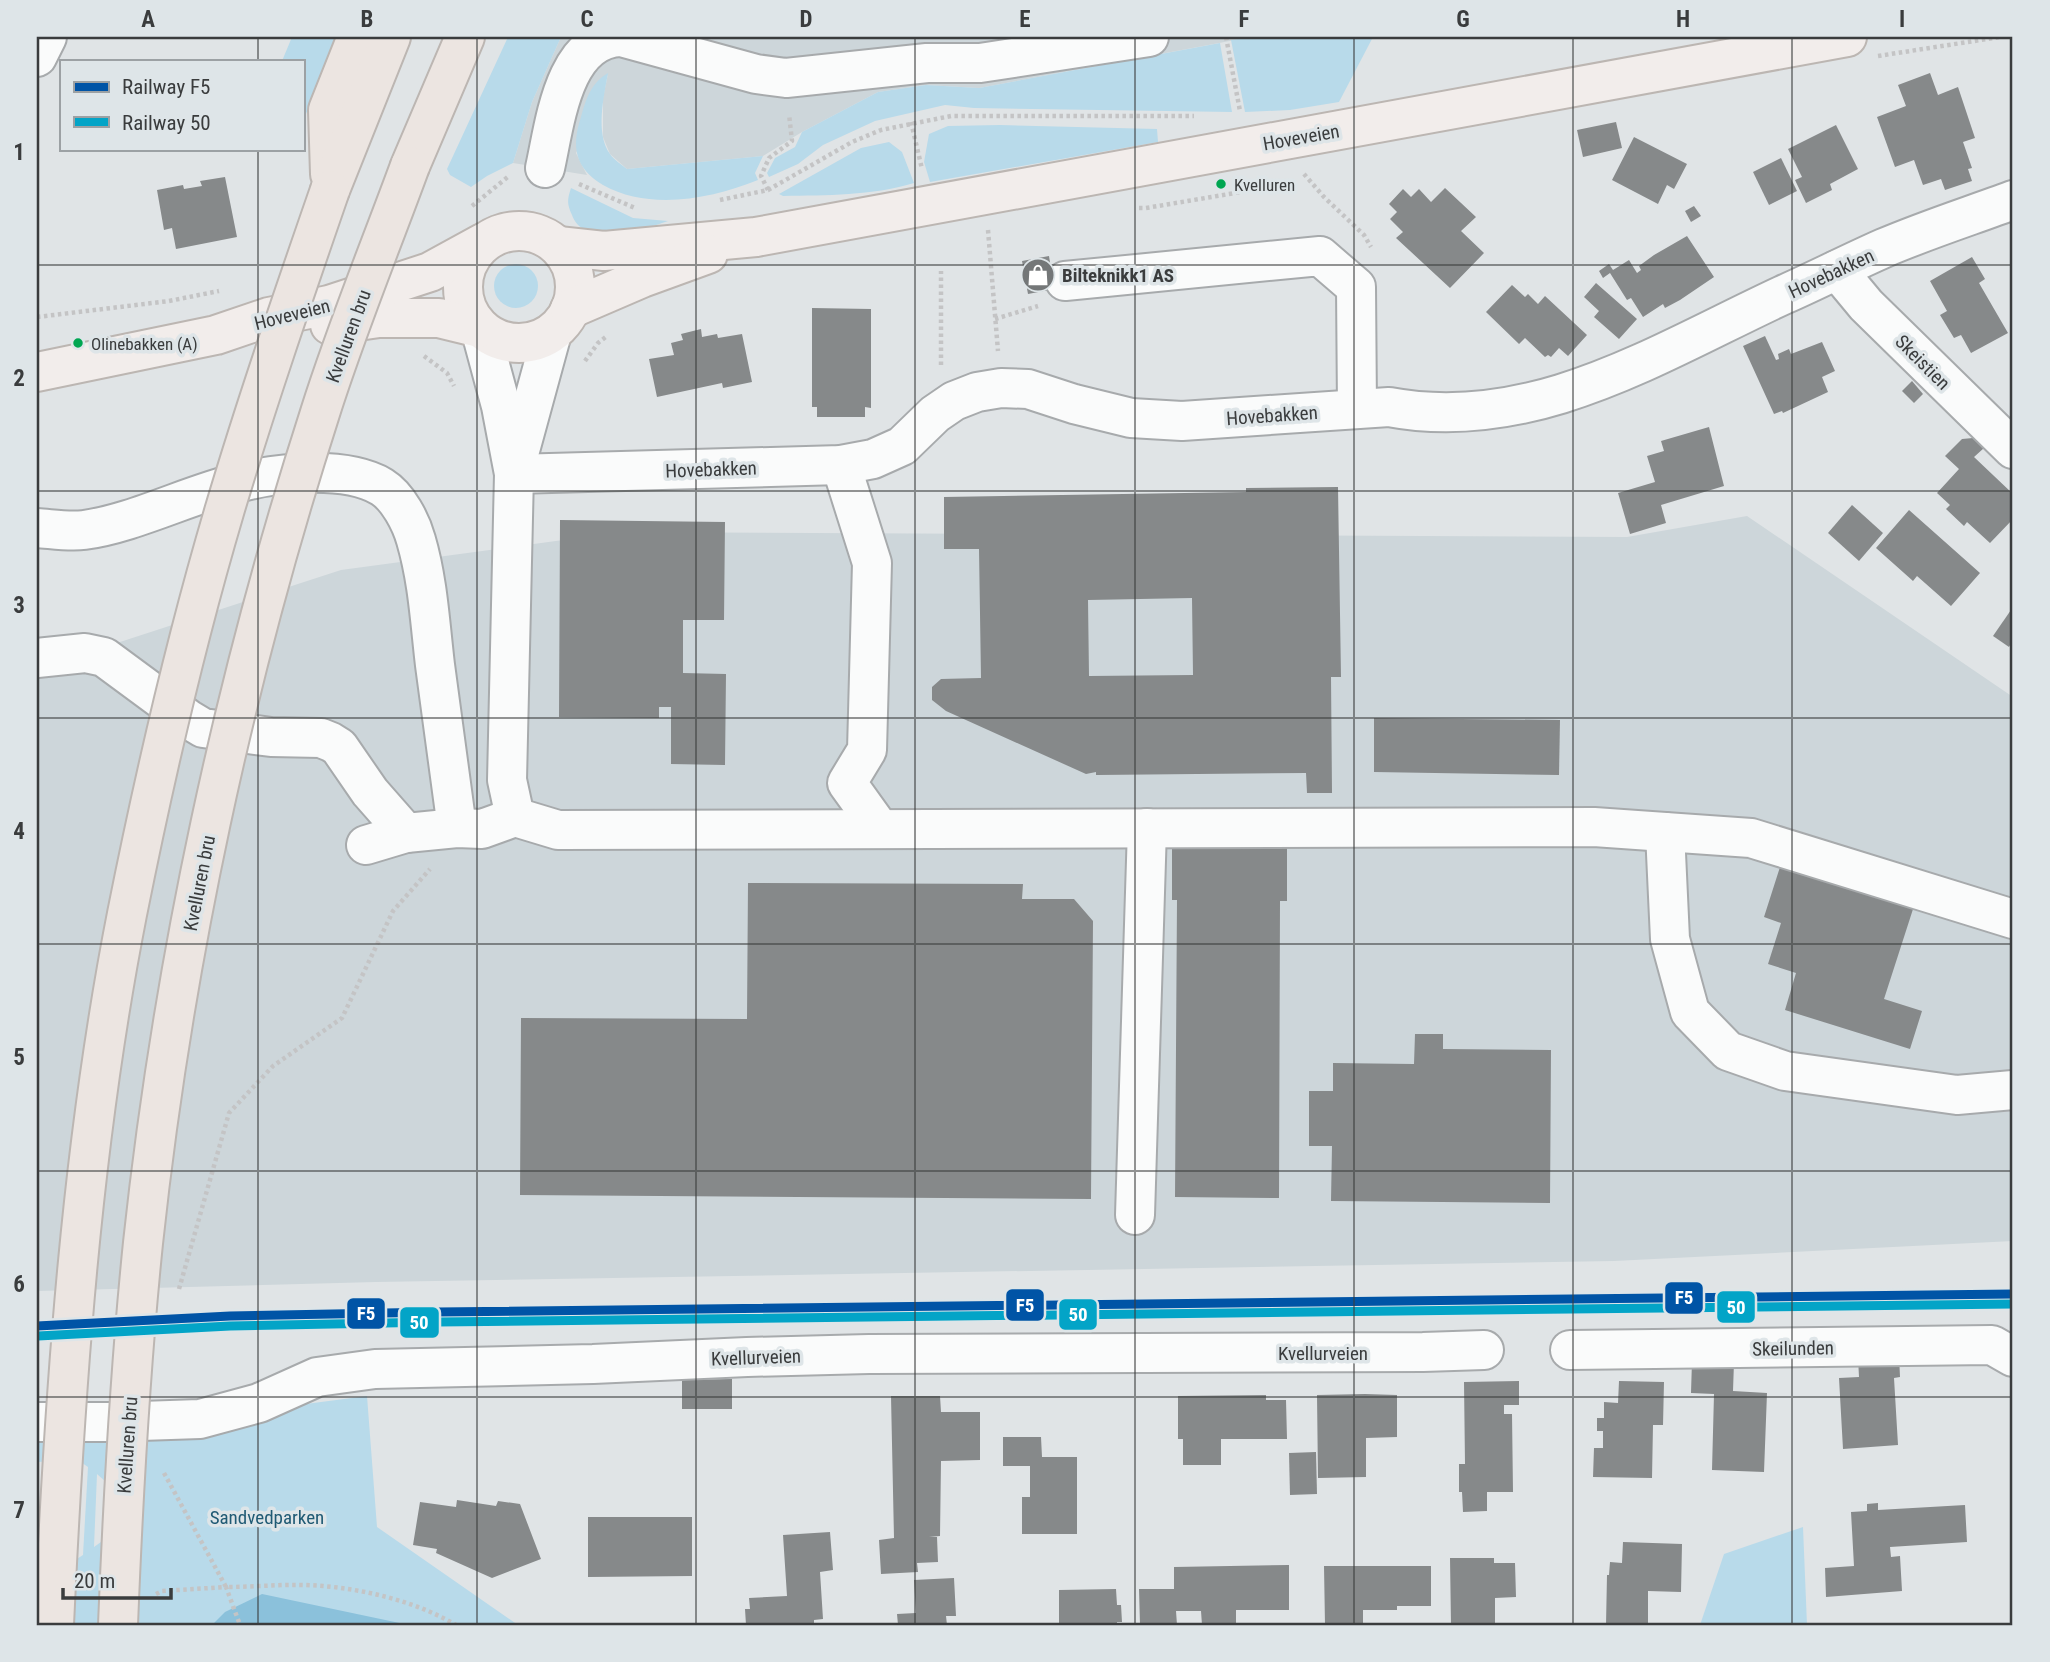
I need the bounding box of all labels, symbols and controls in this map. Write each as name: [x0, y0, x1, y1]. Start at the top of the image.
text: A: [141, 6, 155, 33]
text: B: [361, 6, 373, 33]
text: C: [580, 6, 594, 33]
text: D: [800, 6, 813, 33]
text: E: [1019, 6, 1031, 33]
text: F: [1239, 6, 1250, 33]
text: G: [1456, 6, 1470, 33]
text: H: [1676, 6, 1690, 33]
text: I: [1899, 6, 1905, 33]
legend: [60, 60, 304, 150]
text: Railway F5: [122, 75, 210, 99]
text: Railway 50: [122, 111, 211, 135]
street label: Hoveveien: [1261, 119, 1341, 156]
text: 1: [13, 139, 25, 166]
place label: Kvelluren: [1234, 175, 1295, 195]
marker: Kvelluren: [1214, 177, 1228, 191]
street label: Hovebakken: [1785, 244, 1878, 303]
shop icon: Bilteknikk1 AS: [1019, 256, 1057, 294]
place label: Bilteknikk1 AS: [1062, 264, 1174, 287]
street label: Kvelluren bru: [321, 287, 376, 386]
street label: Hoveveien: [252, 294, 332, 335]
street label: Skeistien: [1890, 330, 1955, 395]
place label: Olinebakken (A): [91, 334, 198, 354]
marker: Olinebakken (A): [71, 336, 85, 350]
text: 2: [13, 365, 25, 392]
street label: Hovebakken: [1226, 401, 1319, 430]
street label: Hovebakken: [665, 456, 757, 483]
text: 3: [13, 592, 25, 619]
text: 4: [13, 818, 25, 845]
street label: Kvelluren bru: [179, 833, 220, 933]
text: 5: [13, 1044, 25, 1071]
text: 6: [13, 1271, 25, 1298]
line badge: F5: [1664, 1281, 1704, 1315]
text: F5: [1675, 1286, 1693, 1309]
line badge: F5: [1005, 1288, 1045, 1322]
line badge: 50: [1716, 1290, 1756, 1324]
text: F5: [1016, 1294, 1034, 1317]
text: 50: [1726, 1296, 1746, 1319]
line badge: F5: [346, 1297, 386, 1330]
line badge: 50: [1058, 1298, 1098, 1331]
text: F5: [357, 1302, 375, 1325]
text: 50: [1068, 1303, 1088, 1326]
line badge: 50: [399, 1306, 440, 1339]
text: 50: [409, 1311, 429, 1334]
street label: Skeilunden: [1752, 1336, 1834, 1361]
street label: Kvellurveien: [1278, 1342, 1368, 1365]
street label: Kvellurveien: [711, 1344, 801, 1371]
street label: Kvelluren bru: [113, 1396, 142, 1494]
text: 7: [13, 1497, 25, 1524]
park label: Sandvedparken: [210, 1506, 324, 1529]
scale bar: [63, 1557, 172, 1601]
text: 20 m: [74, 1569, 115, 1593]

